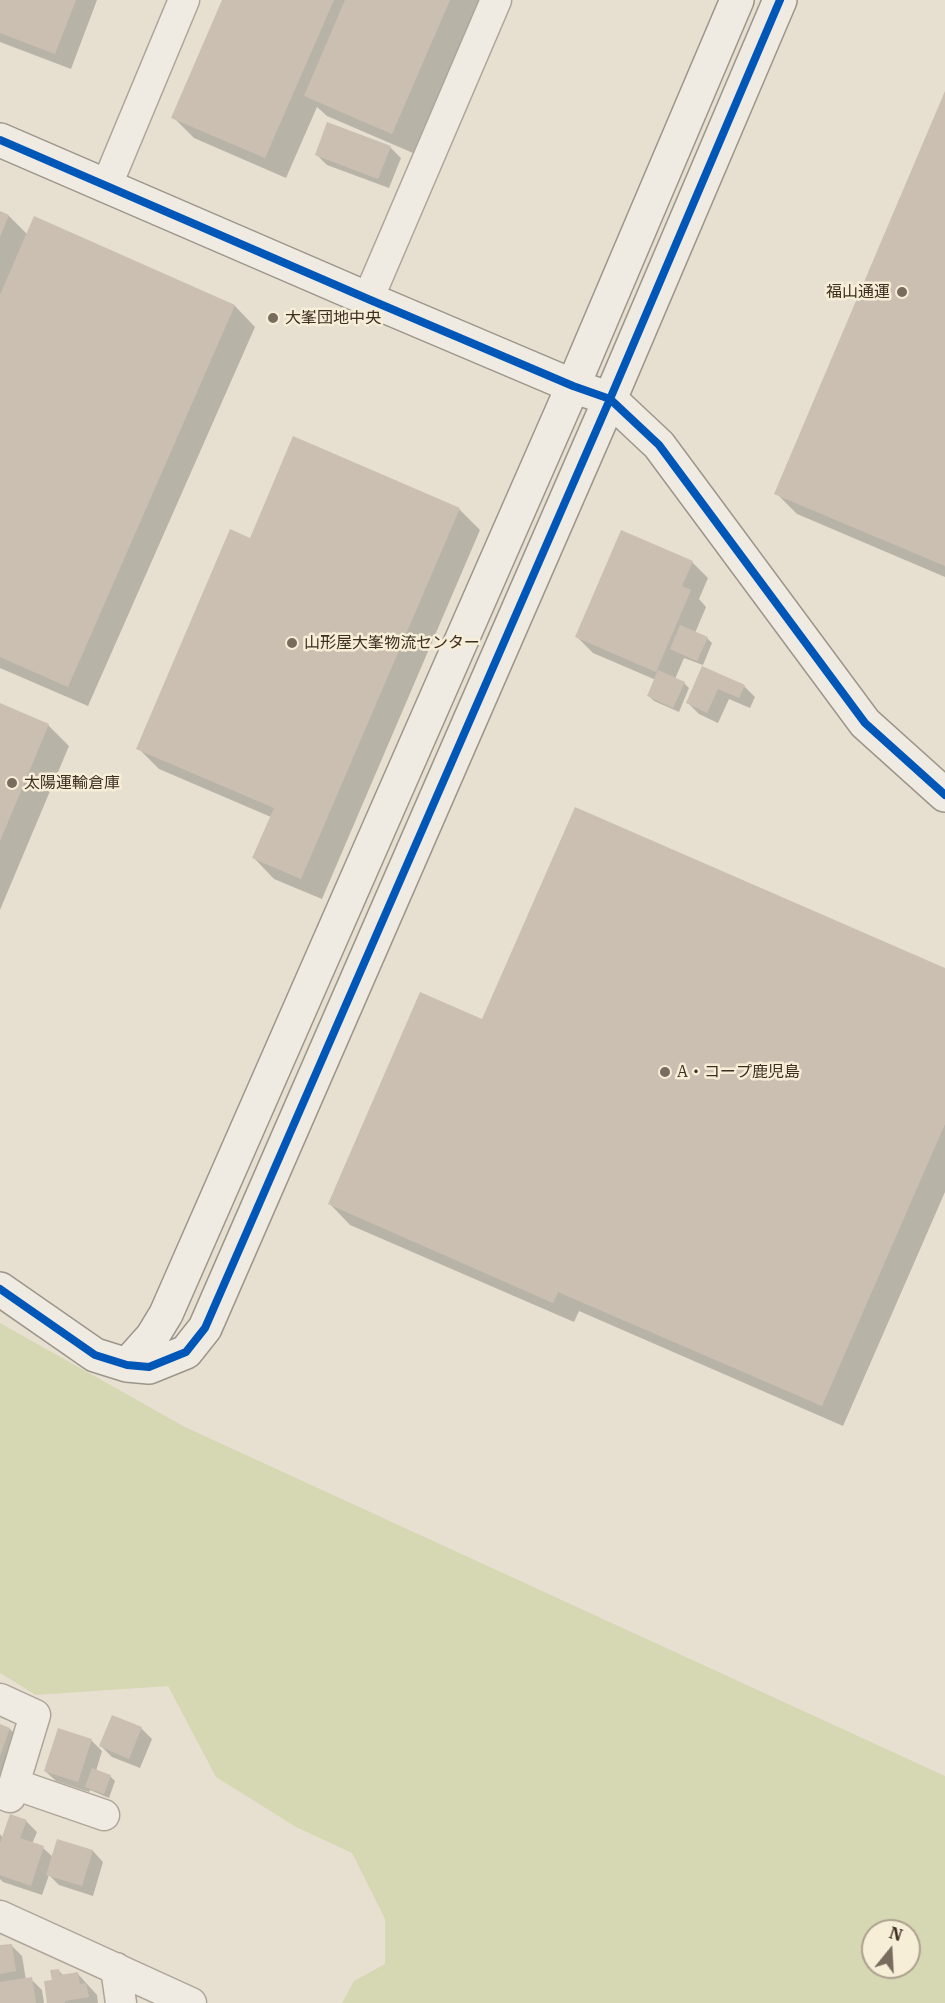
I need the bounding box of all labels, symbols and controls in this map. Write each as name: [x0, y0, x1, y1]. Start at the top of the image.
place label: 福山通運: [826, 282, 890, 302]
marker: 福山通運: [895, 285, 909, 299]
place label: 大峯団地中央: [285, 308, 381, 328]
marker: 大峯団地中央: [266, 311, 280, 325]
place label: 山形屋大峯物流センター: [304, 633, 480, 653]
marker: 山形屋大峯物流センター: [285, 636, 299, 650]
place label: 太陽運輸倉庫: [24, 773, 120, 793]
marker: 太陽運輸倉庫: [5, 776, 19, 790]
place label: A・コープ鹿児島: [677, 1062, 800, 1082]
marker: A・コープ鹿児島: [658, 1065, 672, 1079]
north arrow: [861, 1919, 921, 1979]
text: N: [887, 1922, 905, 1945]

